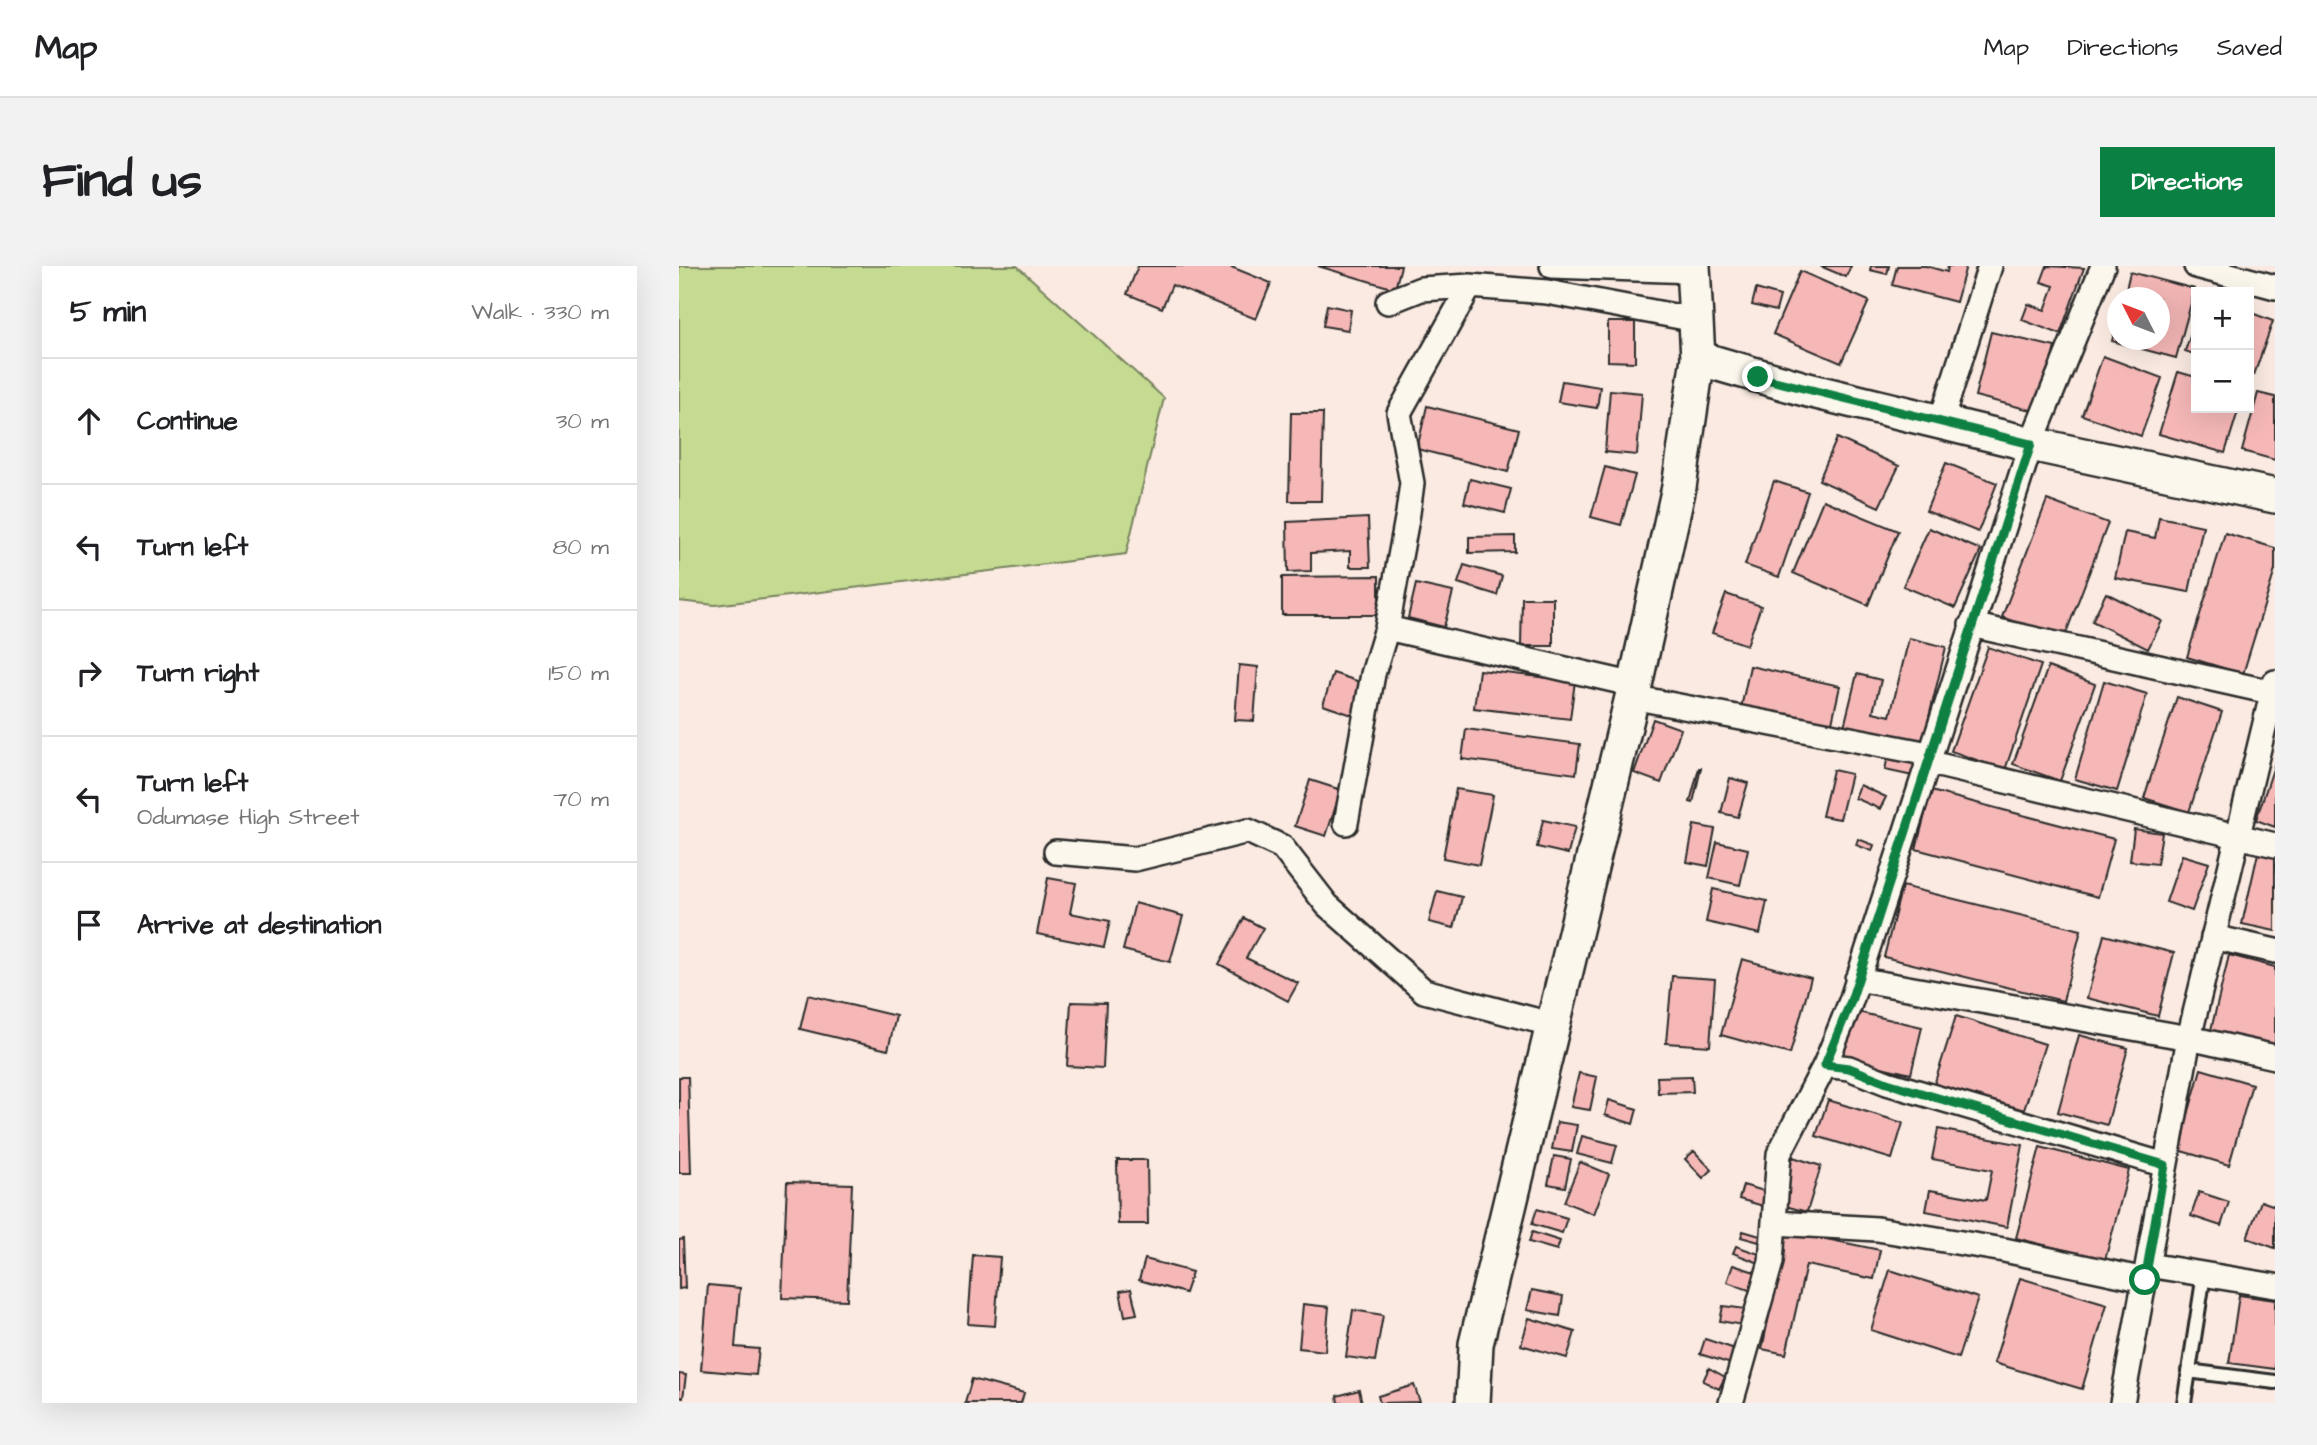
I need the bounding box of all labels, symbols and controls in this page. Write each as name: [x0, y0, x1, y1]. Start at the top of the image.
text: Map: [35, 25, 97, 71]
text: Map: [1984, 31, 2029, 65]
text: Directions: [2067, 31, 2179, 65]
text: Saved: [2217, 31, 2282, 65]
button: Directions: [2100, 147, 2275, 217]
text: Find us: [42, 148, 202, 216]
north arrow: [2107, 287, 2170, 350]
map controls: [2191, 287, 2254, 413]
button: +: [2191, 287, 2254, 350]
text: 5 min: [70, 291, 146, 333]
text: Walk · 330 m: [471, 296, 609, 328]
button: −: [2191, 350, 2254, 413]
route end: [1742, 361, 1773, 392]
icon: ahead: [70, 402, 108, 440]
text: Continue: [137, 403, 238, 439]
text: 30 m: [556, 405, 609, 437]
icon: left: [70, 528, 108, 566]
text: Turn left: [137, 529, 248, 565]
text: 80 m: [552, 531, 609, 563]
icon: right: [70, 654, 108, 692]
text: Turn right: [137, 655, 259, 691]
text: 150 m: [548, 657, 609, 689]
text: Turn left: [137, 765, 248, 801]
icon: left: [70, 780, 108, 818]
text: 70 m: [553, 783, 609, 815]
text: Odumase High Street: [137, 801, 360, 833]
icon: arrive: [70, 906, 108, 944]
text: Arrive at destination: [137, 907, 382, 943]
route start: [2129, 1264, 2160, 1295]

